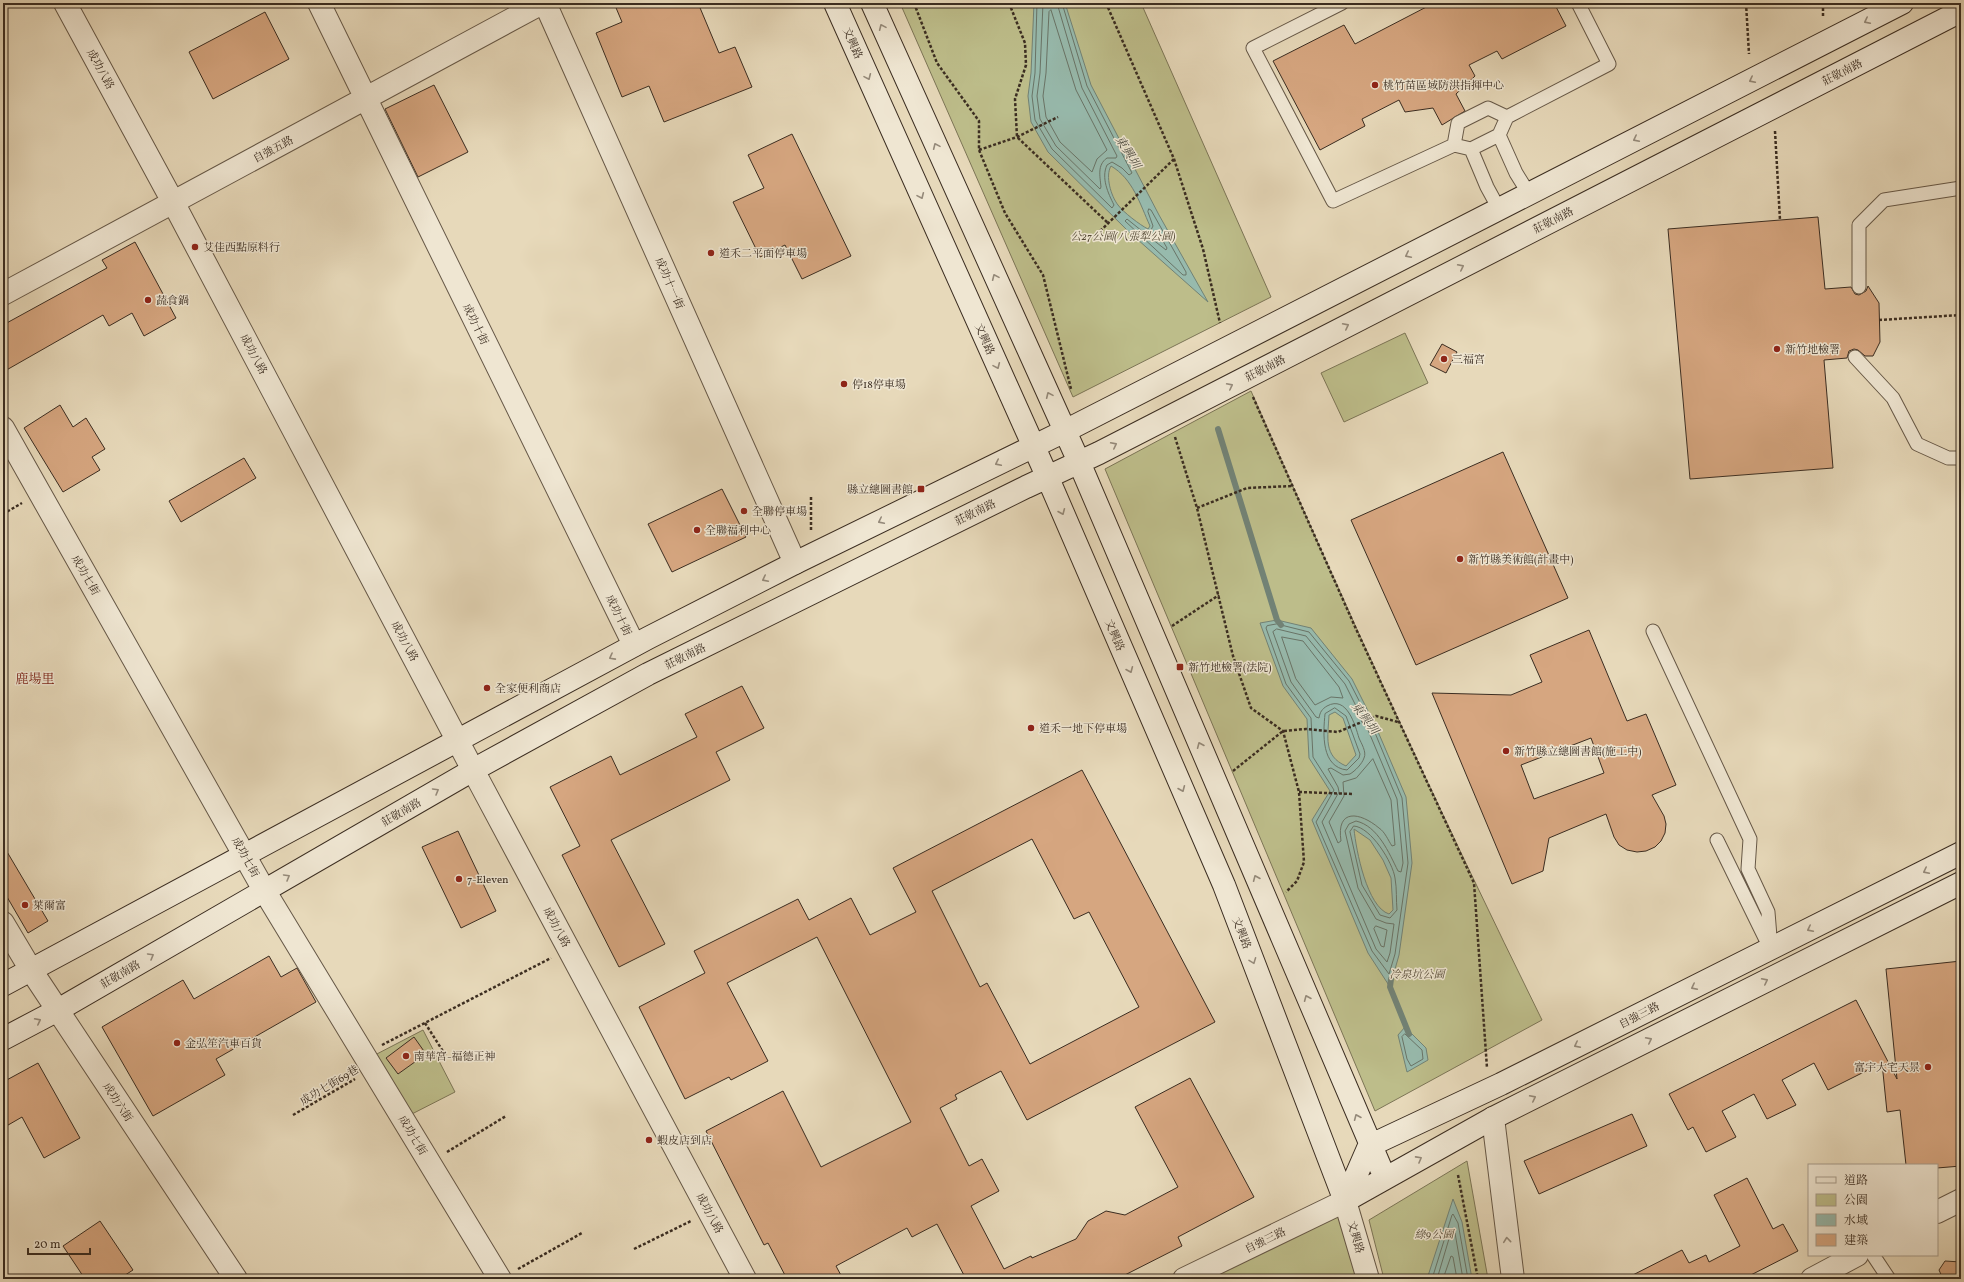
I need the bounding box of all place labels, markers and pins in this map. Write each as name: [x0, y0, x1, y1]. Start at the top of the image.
place label: 桃竹苗區域防洪指揮中心: [1383, 79, 1504, 94]
marker: 桃竹苗區域防洪指揮中心: [1370, 80, 1380, 90]
place label: 艾佳西點原料行: [203, 241, 280, 256]
marker: 艾佳西點原料行: [190, 242, 200, 252]
place label: 道禾二平面停車場: [719, 247, 807, 262]
marker: 道禾二平面停車場: [706, 248, 716, 258]
place label: 蔬食鍋: [156, 294, 189, 309]
marker: 蔬食鍋: [143, 295, 153, 305]
place label: 新竹地檢署: [1785, 343, 1840, 358]
marker: 新竹地檢署: [1772, 344, 1782, 354]
place label: 三福宮: [1452, 353, 1485, 368]
marker: 三福宮: [1439, 354, 1449, 364]
place label: 停18停車場: [852, 378, 906, 393]
marker: 停18停車場: [839, 379, 849, 389]
place label: 縣立總圖書館: [847, 483, 913, 498]
marker: 縣立總圖書館: [916, 484, 926, 494]
place label: 全聯停車場: [752, 505, 807, 520]
marker: 全聯停車場: [739, 506, 749, 516]
place label: 全聯福利中心: [705, 524, 771, 539]
marker: 全聯福利中心: [692, 525, 702, 535]
place label: 新竹縣美術館(計畫中): [1468, 553, 1573, 568]
marker: 新竹縣美術館(計畫中): [1455, 554, 1465, 564]
place label: 新竹地檢署(法院): [1188, 661, 1271, 676]
marker: 新竹地檢署(法院): [1175, 662, 1185, 672]
place label: 全家便利商店: [495, 682, 561, 697]
marker: 全家便利商店: [482, 683, 492, 693]
place label: 道禾一地下停車場: [1039, 722, 1127, 737]
marker: 道禾一地下停車場: [1026, 723, 1036, 733]
place label: 新竹縣立總圖書館(施工中): [1514, 745, 1641, 760]
marker: 新竹縣立總圖書館(施工中): [1501, 746, 1511, 756]
place label: 7-Eleven: [467, 873, 509, 888]
marker: 7-Eleven: [454, 874, 464, 884]
place label: 萊爾富: [33, 899, 66, 914]
marker: 萊爾富: [20, 900, 30, 910]
place label: 金弘笙汽車百貨: [185, 1037, 262, 1052]
marker: 金弘笙汽車百貨: [172, 1038, 182, 1048]
place label: 南華宮-福德正神: [414, 1050, 496, 1065]
marker: 南華宮-福德正神: [401, 1051, 411, 1061]
place label: 富宇大宅天景: [1854, 1061, 1920, 1076]
marker: 富宇大宅天景: [1923, 1062, 1933, 1072]
place label: 蝦皮店到店: [657, 1134, 712, 1149]
marker: 蝦皮店到店: [644, 1135, 654, 1145]

